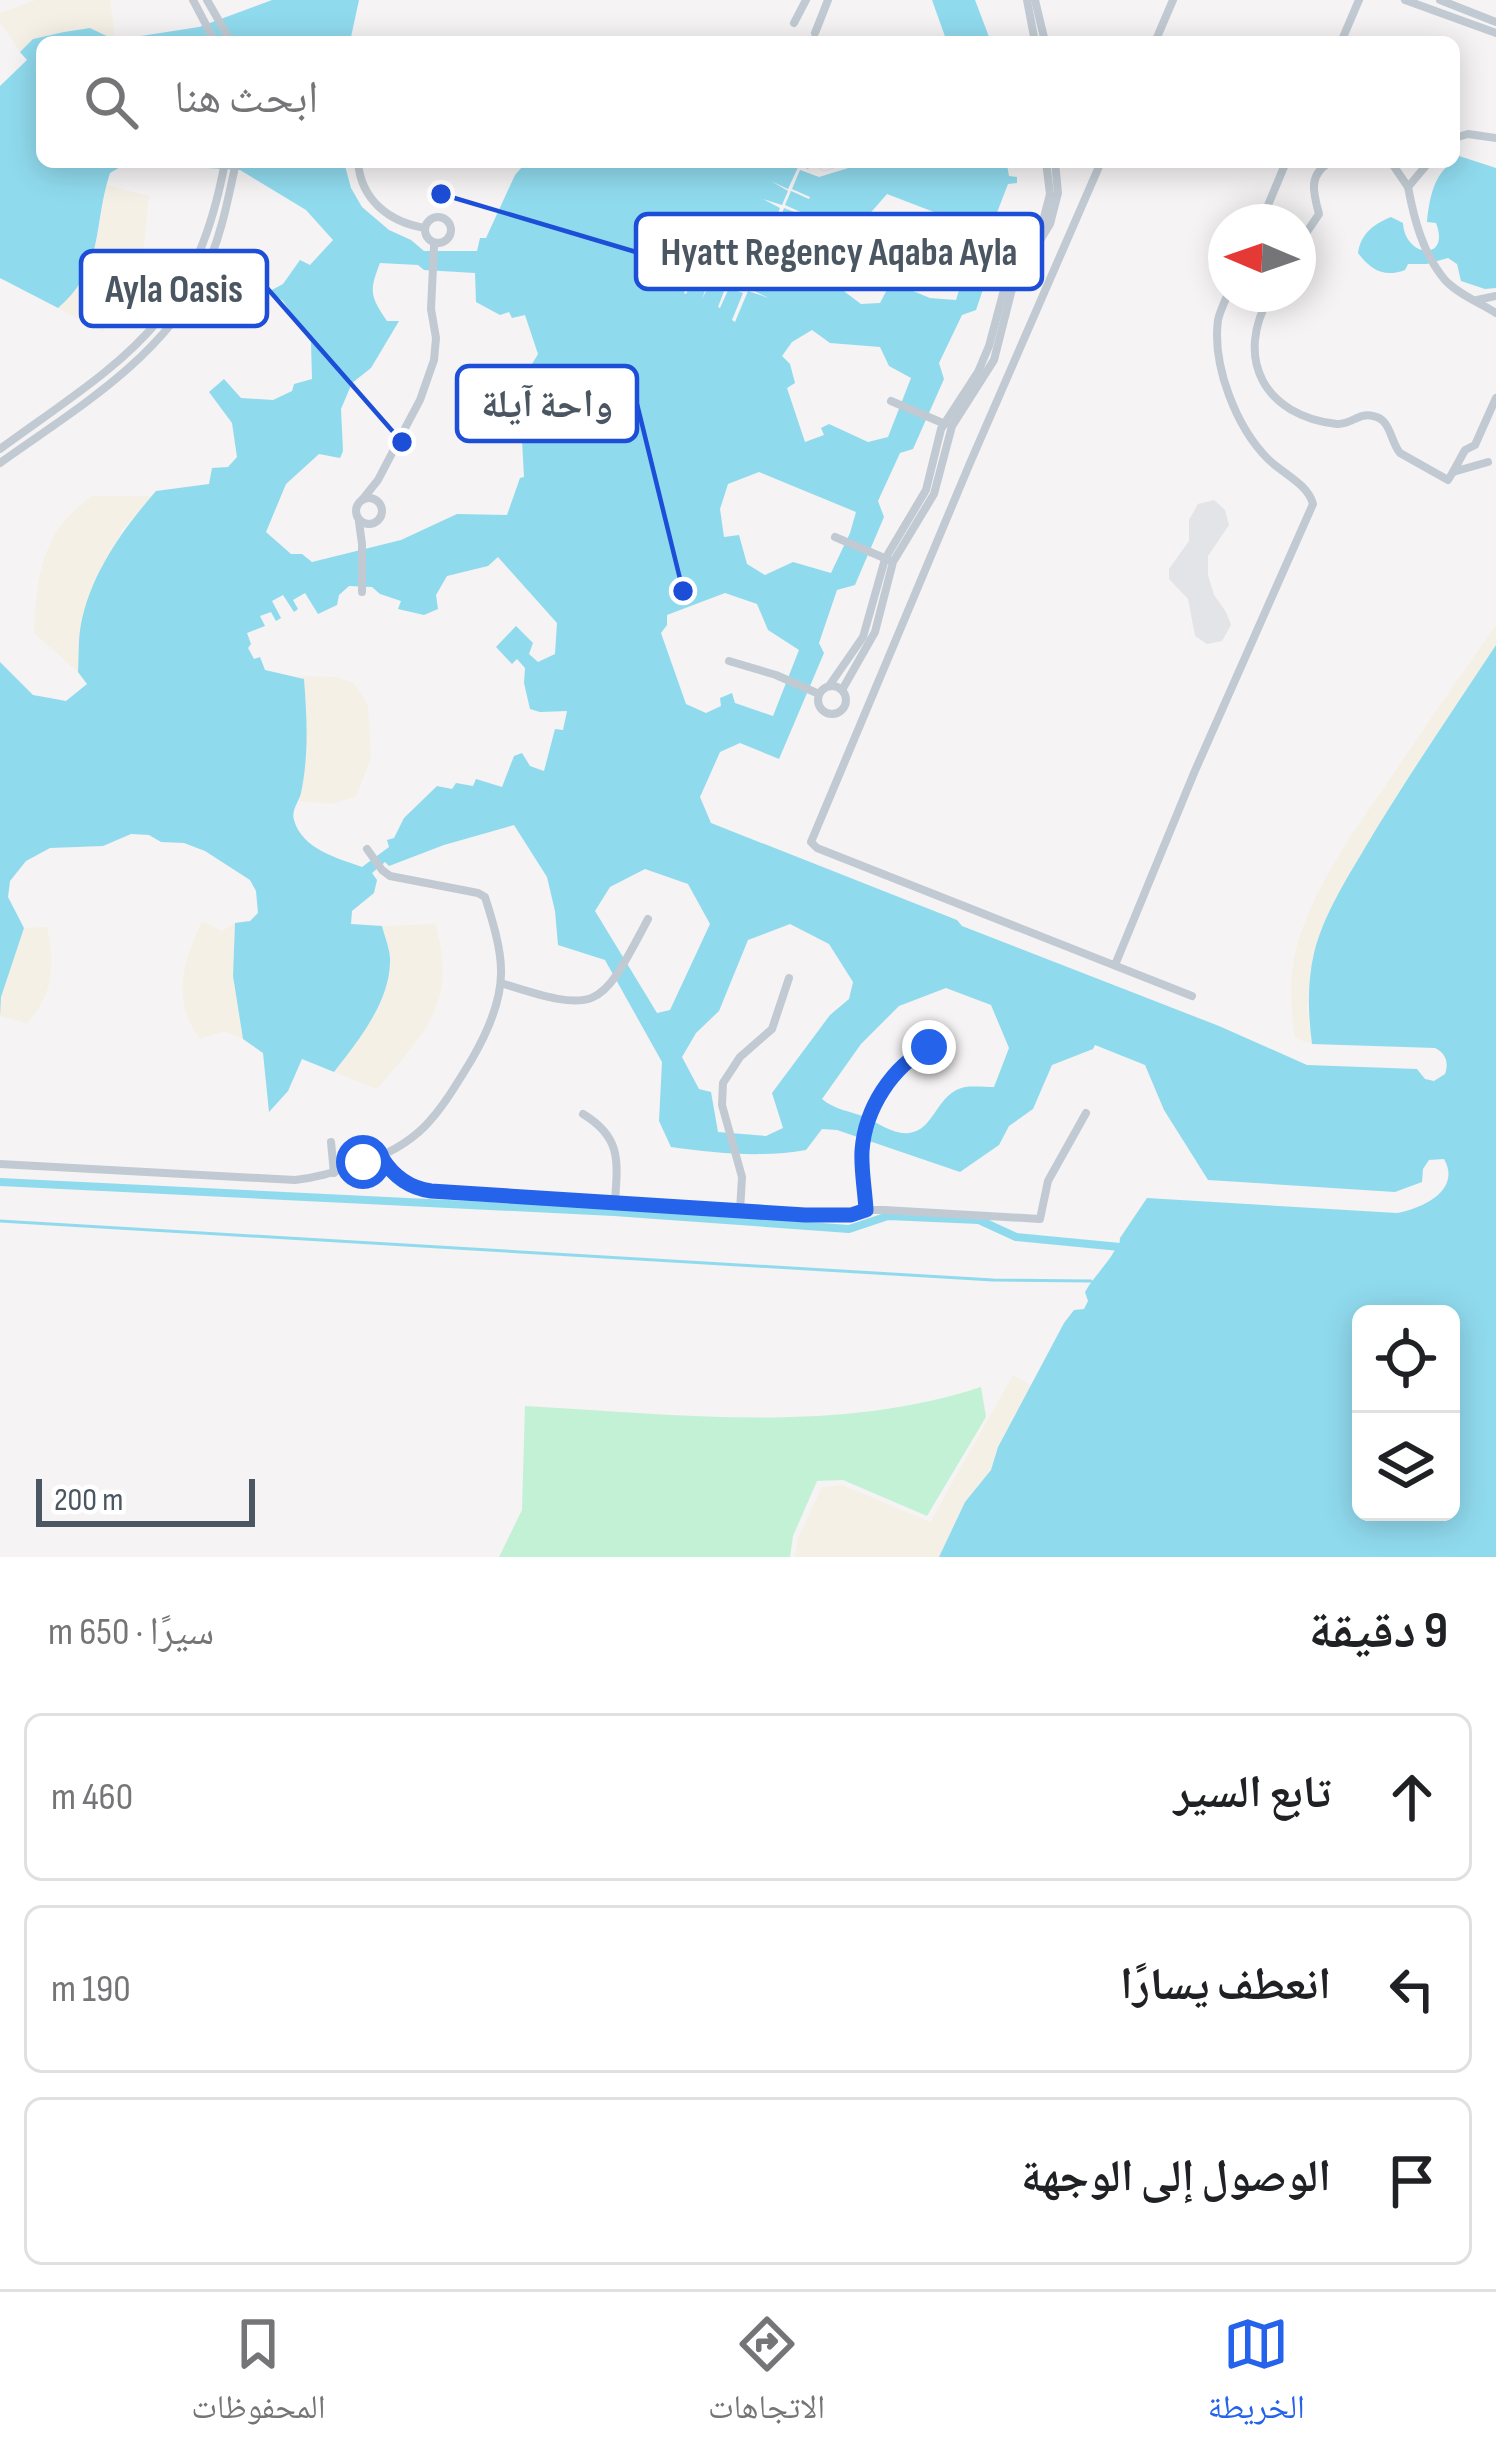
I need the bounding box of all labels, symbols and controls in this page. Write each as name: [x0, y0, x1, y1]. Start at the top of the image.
search box: [36, 36, 1460, 168]
icon: search: [78, 69, 144, 135]
text: ابحث هنا: [174, 71, 318, 126]
north arrow: [1208, 204, 1316, 312]
callout: Hyatt Regency Aqaba Ayla: [636, 214, 1042, 289]
text: Hyatt Regency Aqaba Ayla: [660, 230, 1018, 277]
callout: Ayla Oasis: [81, 251, 267, 326]
text: Ayla Oasis: [104, 267, 243, 314]
callout: واحة آيلة: [457, 366, 637, 441]
text: واحة آيلة: [481, 382, 613, 429]
route end: [902, 1020, 956, 1074]
route start: [336, 1135, 390, 1189]
map controls: [1352, 1305, 1460, 1521]
button: locate: [1352, 1305, 1460, 1413]
button: layers: [1352, 1413, 1460, 1521]
scale bar: [36, 1473, 255, 1526]
text: 200 m: [54, 1480, 123, 1520]
text: 9 دقيقة: [1309, 1601, 1448, 1662]
text: سيرًا · 650 m: [48, 1609, 214, 1656]
icon: ahead: [1379, 1764, 1445, 1830]
text: تابع السير: [1174, 1766, 1331, 1821]
text: 460 m: [51, 1774, 133, 1821]
icon: left: [1379, 1956, 1445, 2022]
text: انعطف يسارًا: [1120, 1958, 1331, 2013]
text: 190 m: [51, 1966, 131, 2013]
icon: arrive: [1379, 2148, 1445, 2214]
text: الوصول إلى الوجهة: [1021, 2150, 1331, 2205]
tab: المحفوظات: [191, 2311, 326, 2439]
tab: الاتجاهات: [708, 2311, 825, 2439]
tab: الخريطة: [1208, 2311, 1305, 2439]

